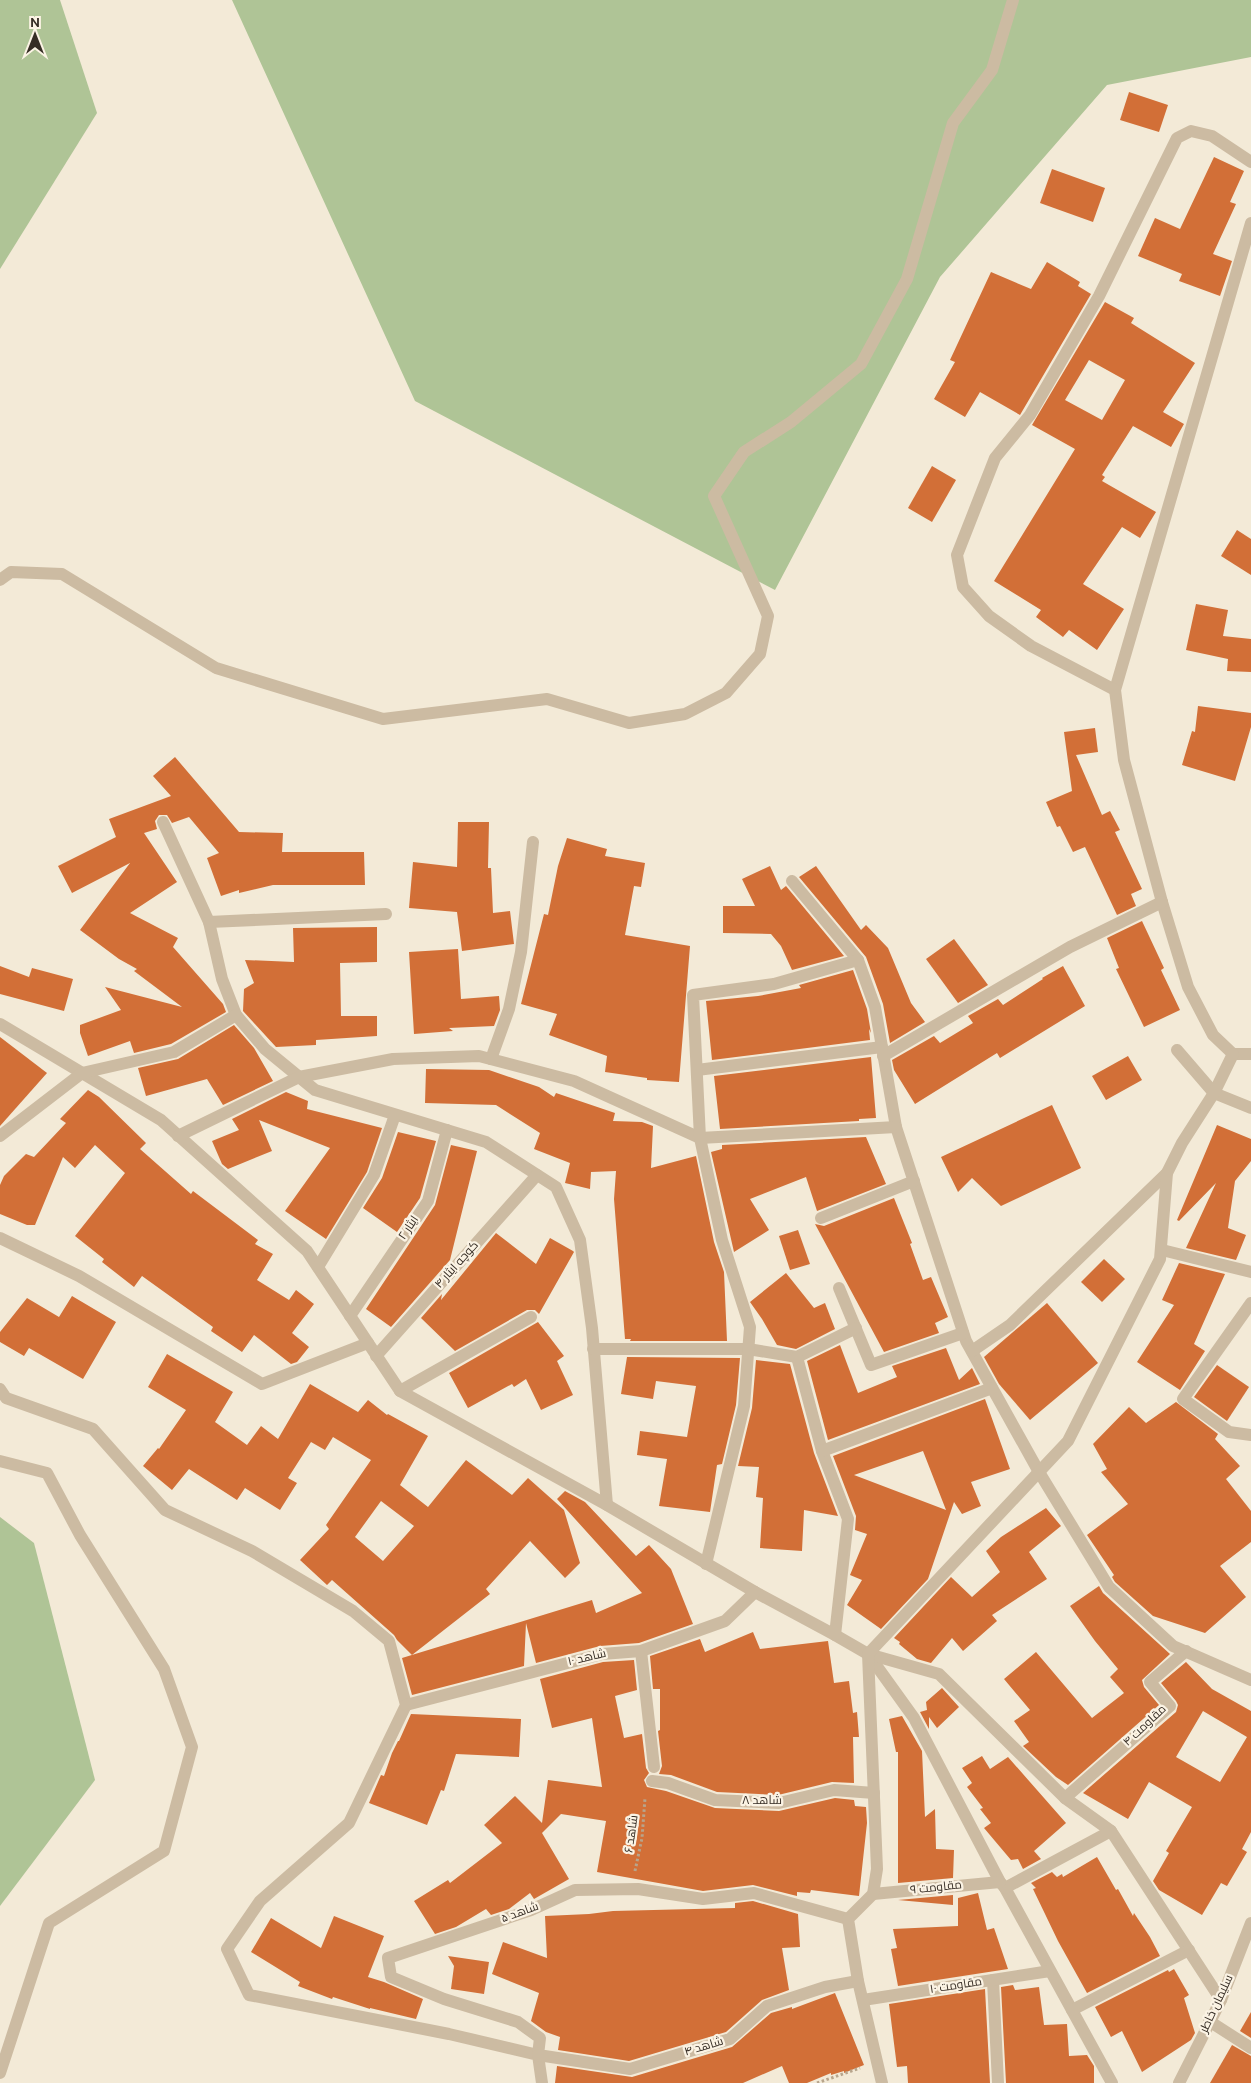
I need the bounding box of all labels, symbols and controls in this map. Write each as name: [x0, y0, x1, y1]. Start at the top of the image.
north arrow: [10, 10, 60, 60]
text: N: [30, 15, 40, 32]
street label: ایثار ۲: [395, 1213, 423, 1243]
street label: کوچه ایثار ۴: [432, 1238, 482, 1292]
street label: شاهد ۱۰: [566, 1646, 608, 1670]
street label: مقاومت ۴: [1120, 1702, 1170, 1750]
street label: شاهد ۸: [742, 1793, 782, 1809]
street label: شاهد ۶: [621, 1814, 643, 1854]
street label: مقاومت ۹: [909, 1877, 963, 1899]
street label: شاهد ۵: [499, 1899, 541, 1927]
street label: سلیمان خاطر: [1196, 1972, 1237, 2037]
street label: مقاومت ۱۰: [929, 1974, 983, 1998]
street label: شاهد ۴: [682, 2033, 726, 2061]

